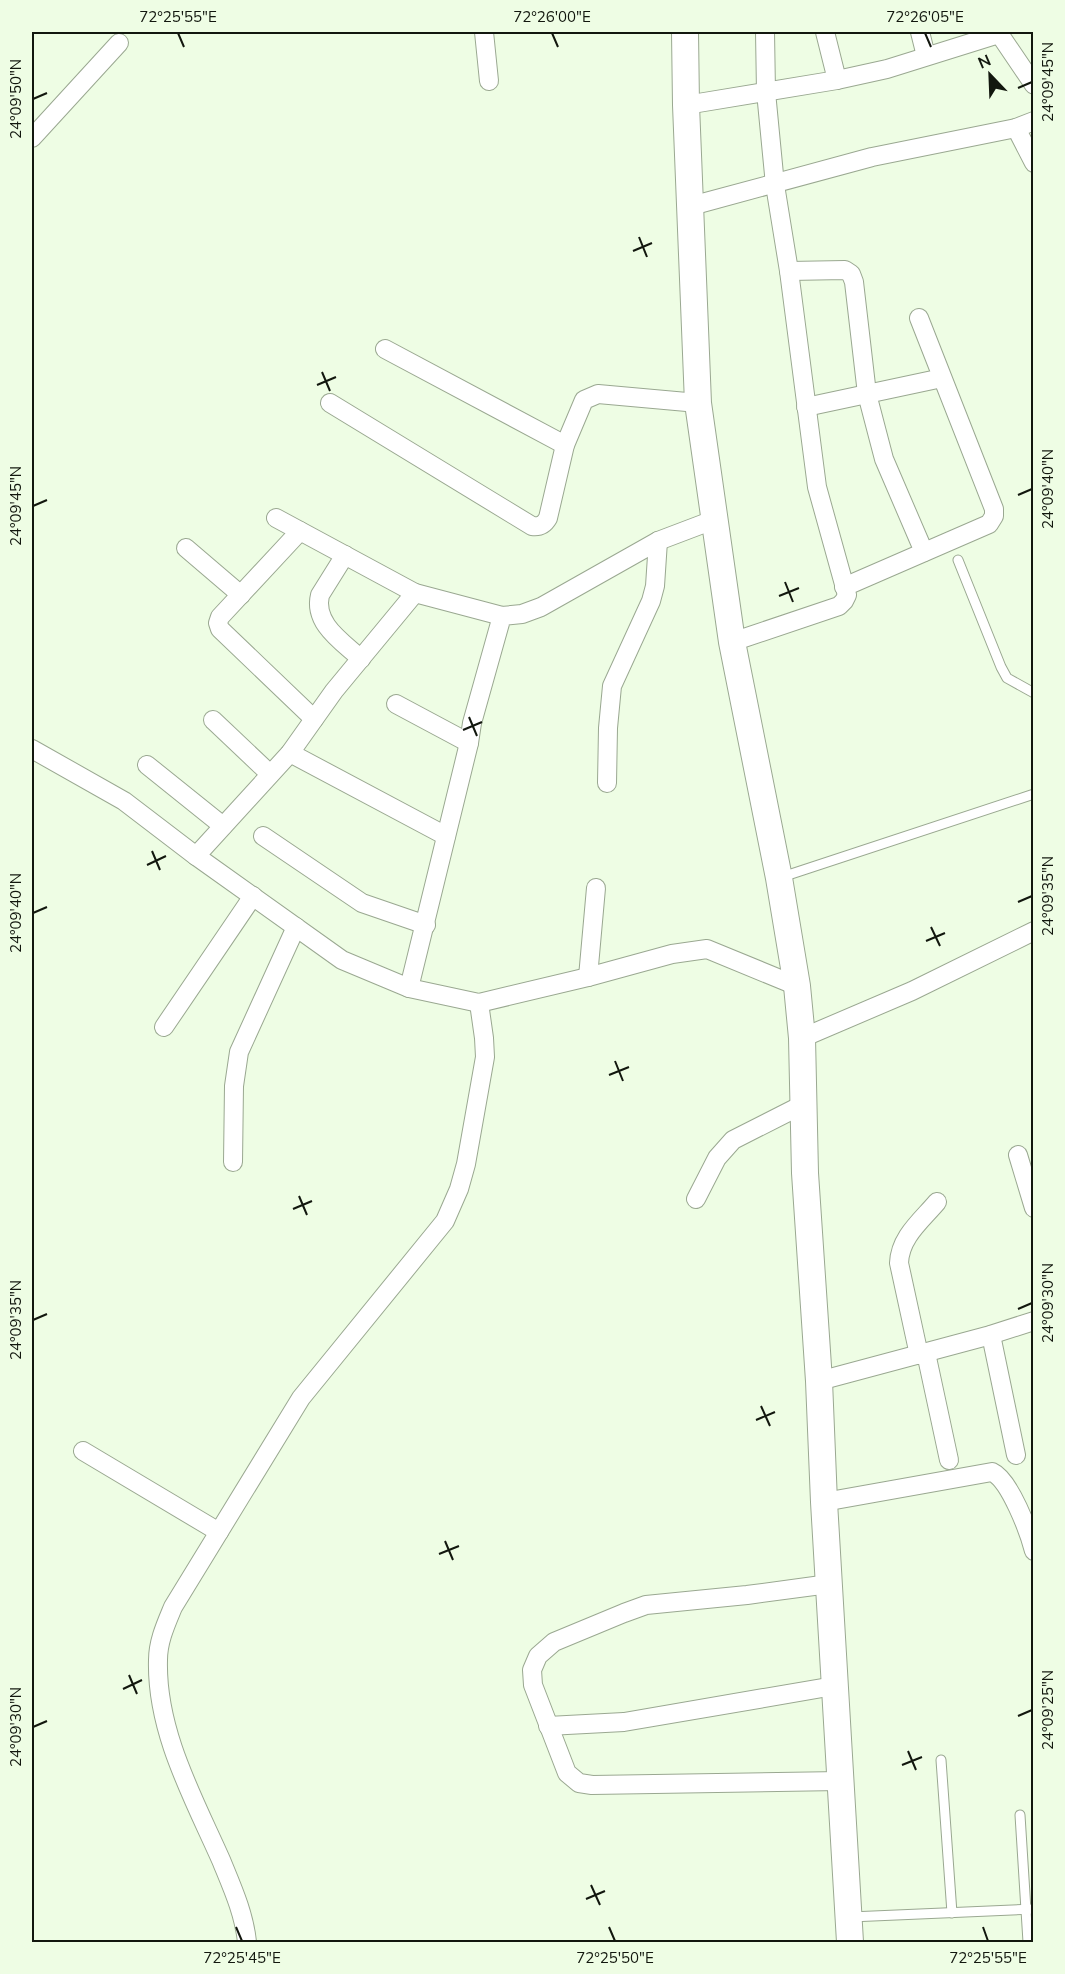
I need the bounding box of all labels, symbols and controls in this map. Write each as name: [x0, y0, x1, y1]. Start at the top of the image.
text: 72°25'55"E: [139, 7, 217, 26]
text: 72°26'00"E: [513, 7, 591, 26]
text: 72°26'05"E: [886, 7, 964, 26]
text: 24°09'45"N: [1038, 42, 1057, 122]
north arrow: [960, 45, 1020, 105]
text: N: [975, 50, 994, 73]
text: 24°09'50"N: [6, 59, 25, 139]
text: 24°09'40"N: [1038, 449, 1057, 529]
text: 24°09'45"N: [6, 466, 25, 546]
text: 24°09'35"N: [1038, 856, 1057, 936]
text: 24°09'40"N: [6, 873, 25, 953]
text: 24°09'30"N: [1038, 1263, 1057, 1343]
text: 24°09'35"N: [6, 1280, 25, 1360]
text: 24°09'25"N: [1038, 1670, 1057, 1750]
text: 24°09'30"N: [6, 1687, 25, 1767]
text: 72°25'45"E: [203, 1948, 281, 1967]
text: 72°25'50"E: [576, 1948, 654, 1967]
text: 72°25'55"E: [949, 1948, 1027, 1967]

